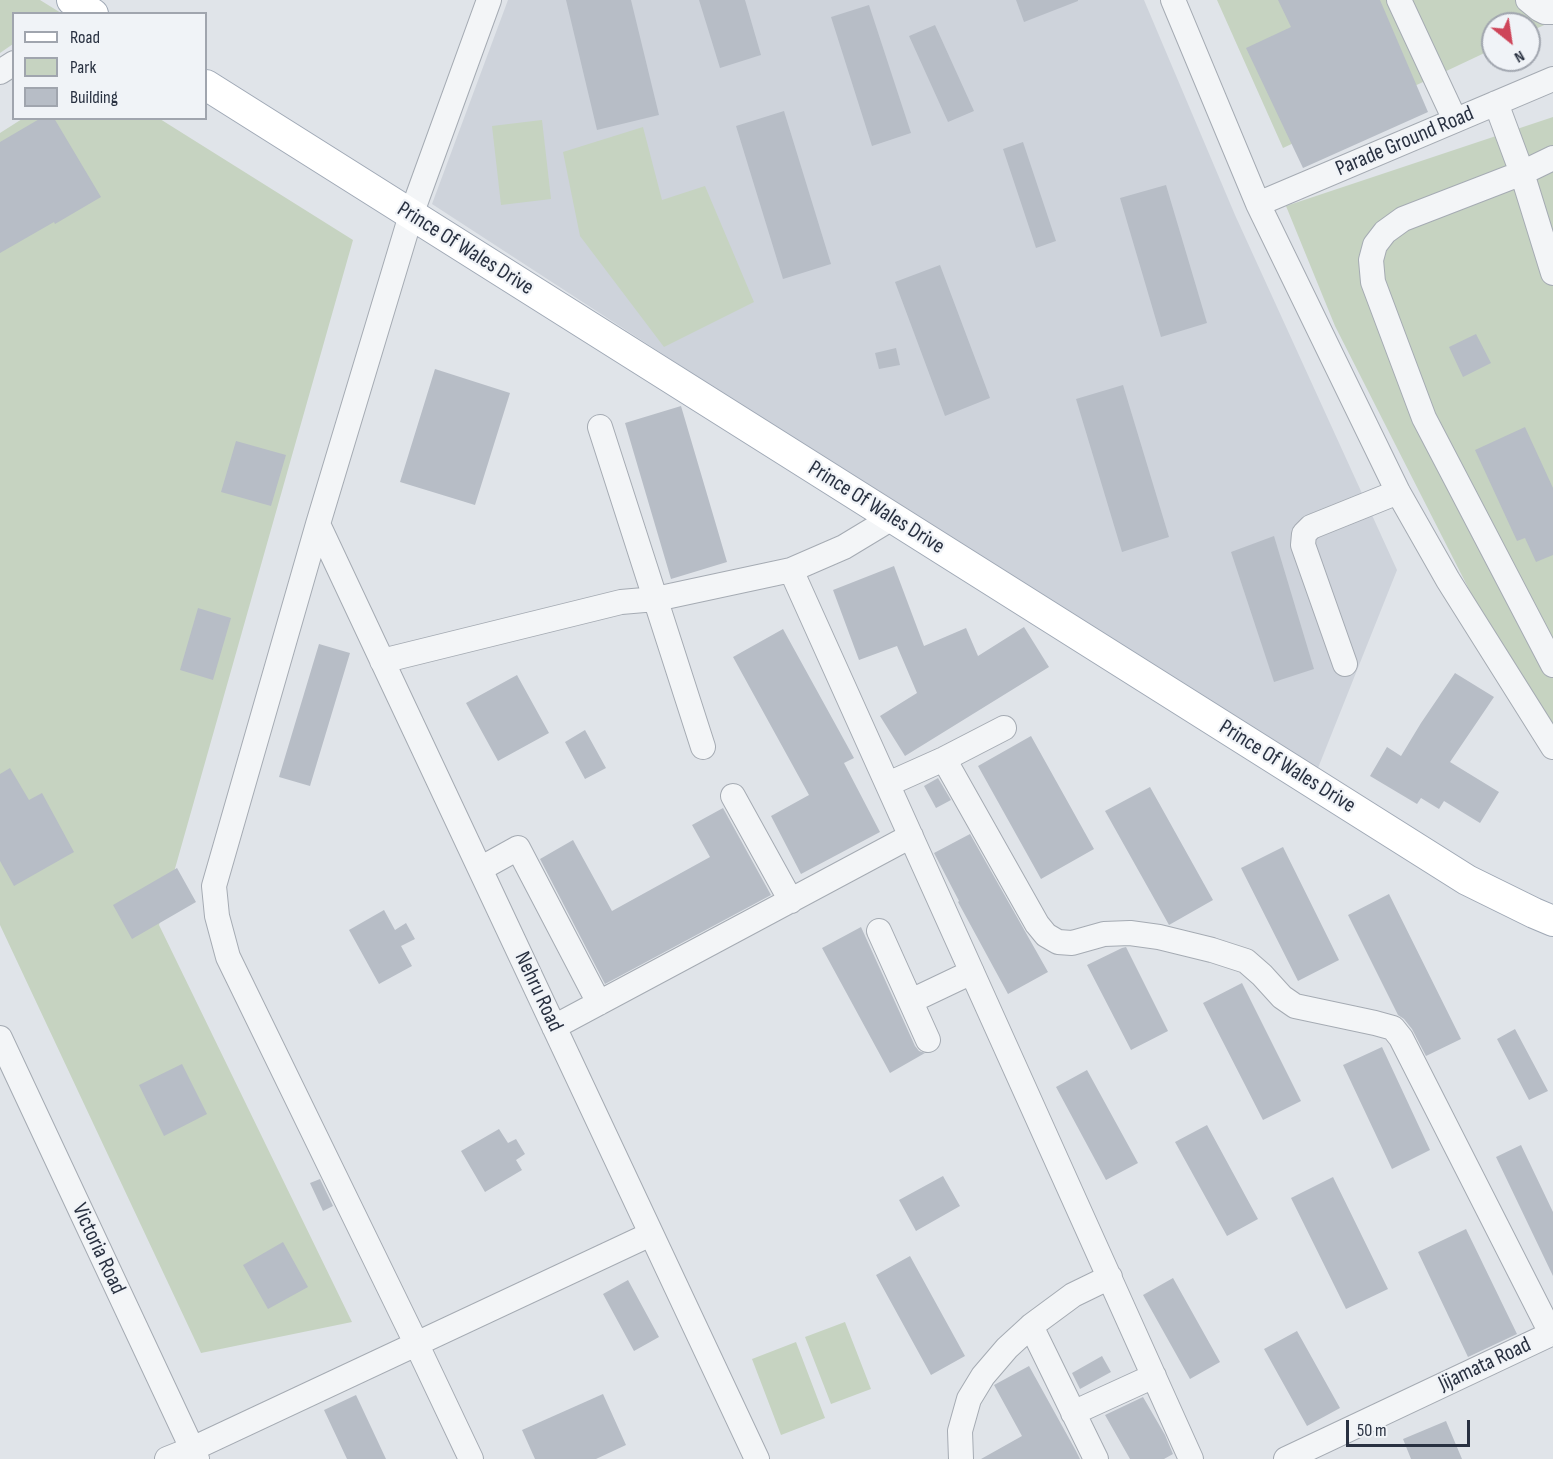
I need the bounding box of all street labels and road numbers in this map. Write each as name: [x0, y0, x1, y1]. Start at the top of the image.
street label: Parade Ground Road: [1332, 101, 1478, 183]
street label: Prince Of Wales Drive: [392, 197, 538, 301]
street label: Prince Of Wales Drive: [803, 456, 949, 560]
street label: Prince Of Wales Drive: [1214, 715, 1360, 819]
street label: Nehru Road: [508, 948, 568, 1036]
street label: Victoria Road: [65, 1199, 131, 1299]
street label: Jijamata Road: [1435, 1332, 1535, 1398]

